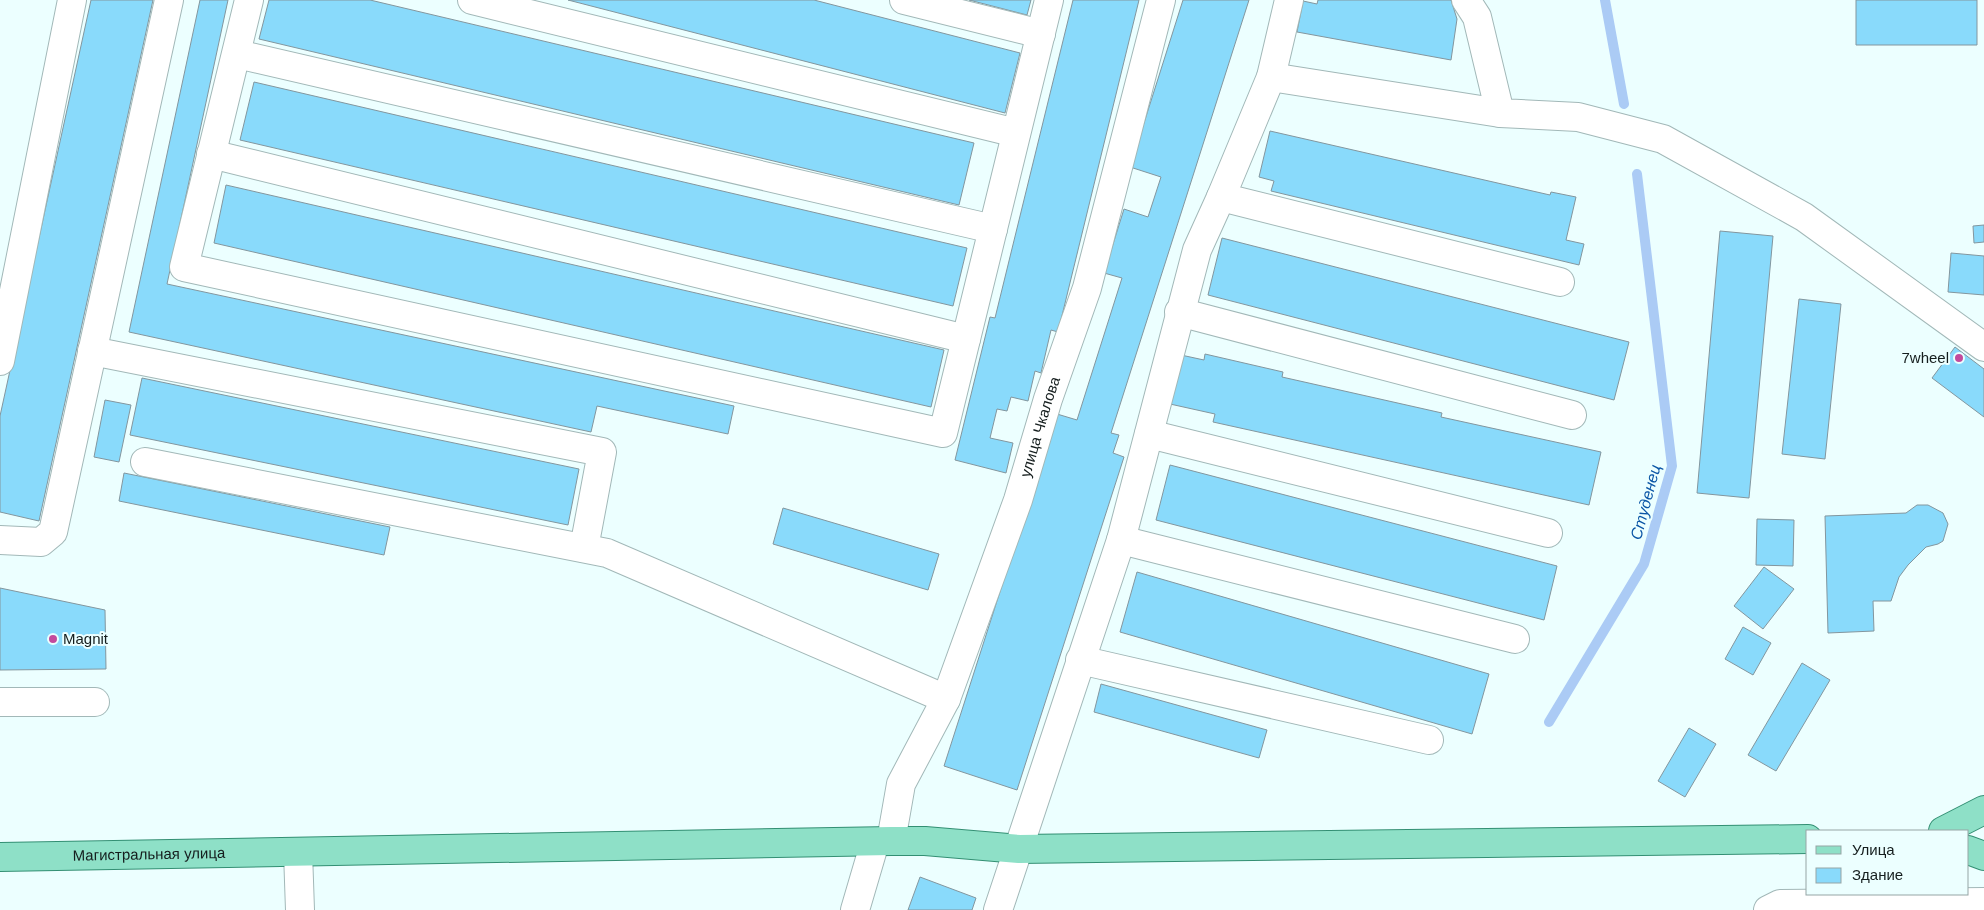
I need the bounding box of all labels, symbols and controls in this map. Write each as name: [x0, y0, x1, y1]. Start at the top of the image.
place label: 7wheel: [1901, 349, 1949, 366]
marker: 7wheel: [1953, 352, 1965, 364]
street label: улица Чкалова: [1016, 374, 1063, 479]
water label: Студенец: [1627, 463, 1664, 542]
place label: Magnit: [63, 630, 109, 647]
marker: Magnit: [47, 633, 59, 645]
legend: [1806, 830, 1969, 895]
text: Улица: [1852, 841, 1895, 858]
street label: Магистральная улица: [72, 844, 226, 864]
text: Здание: [1852, 866, 1903, 883]

